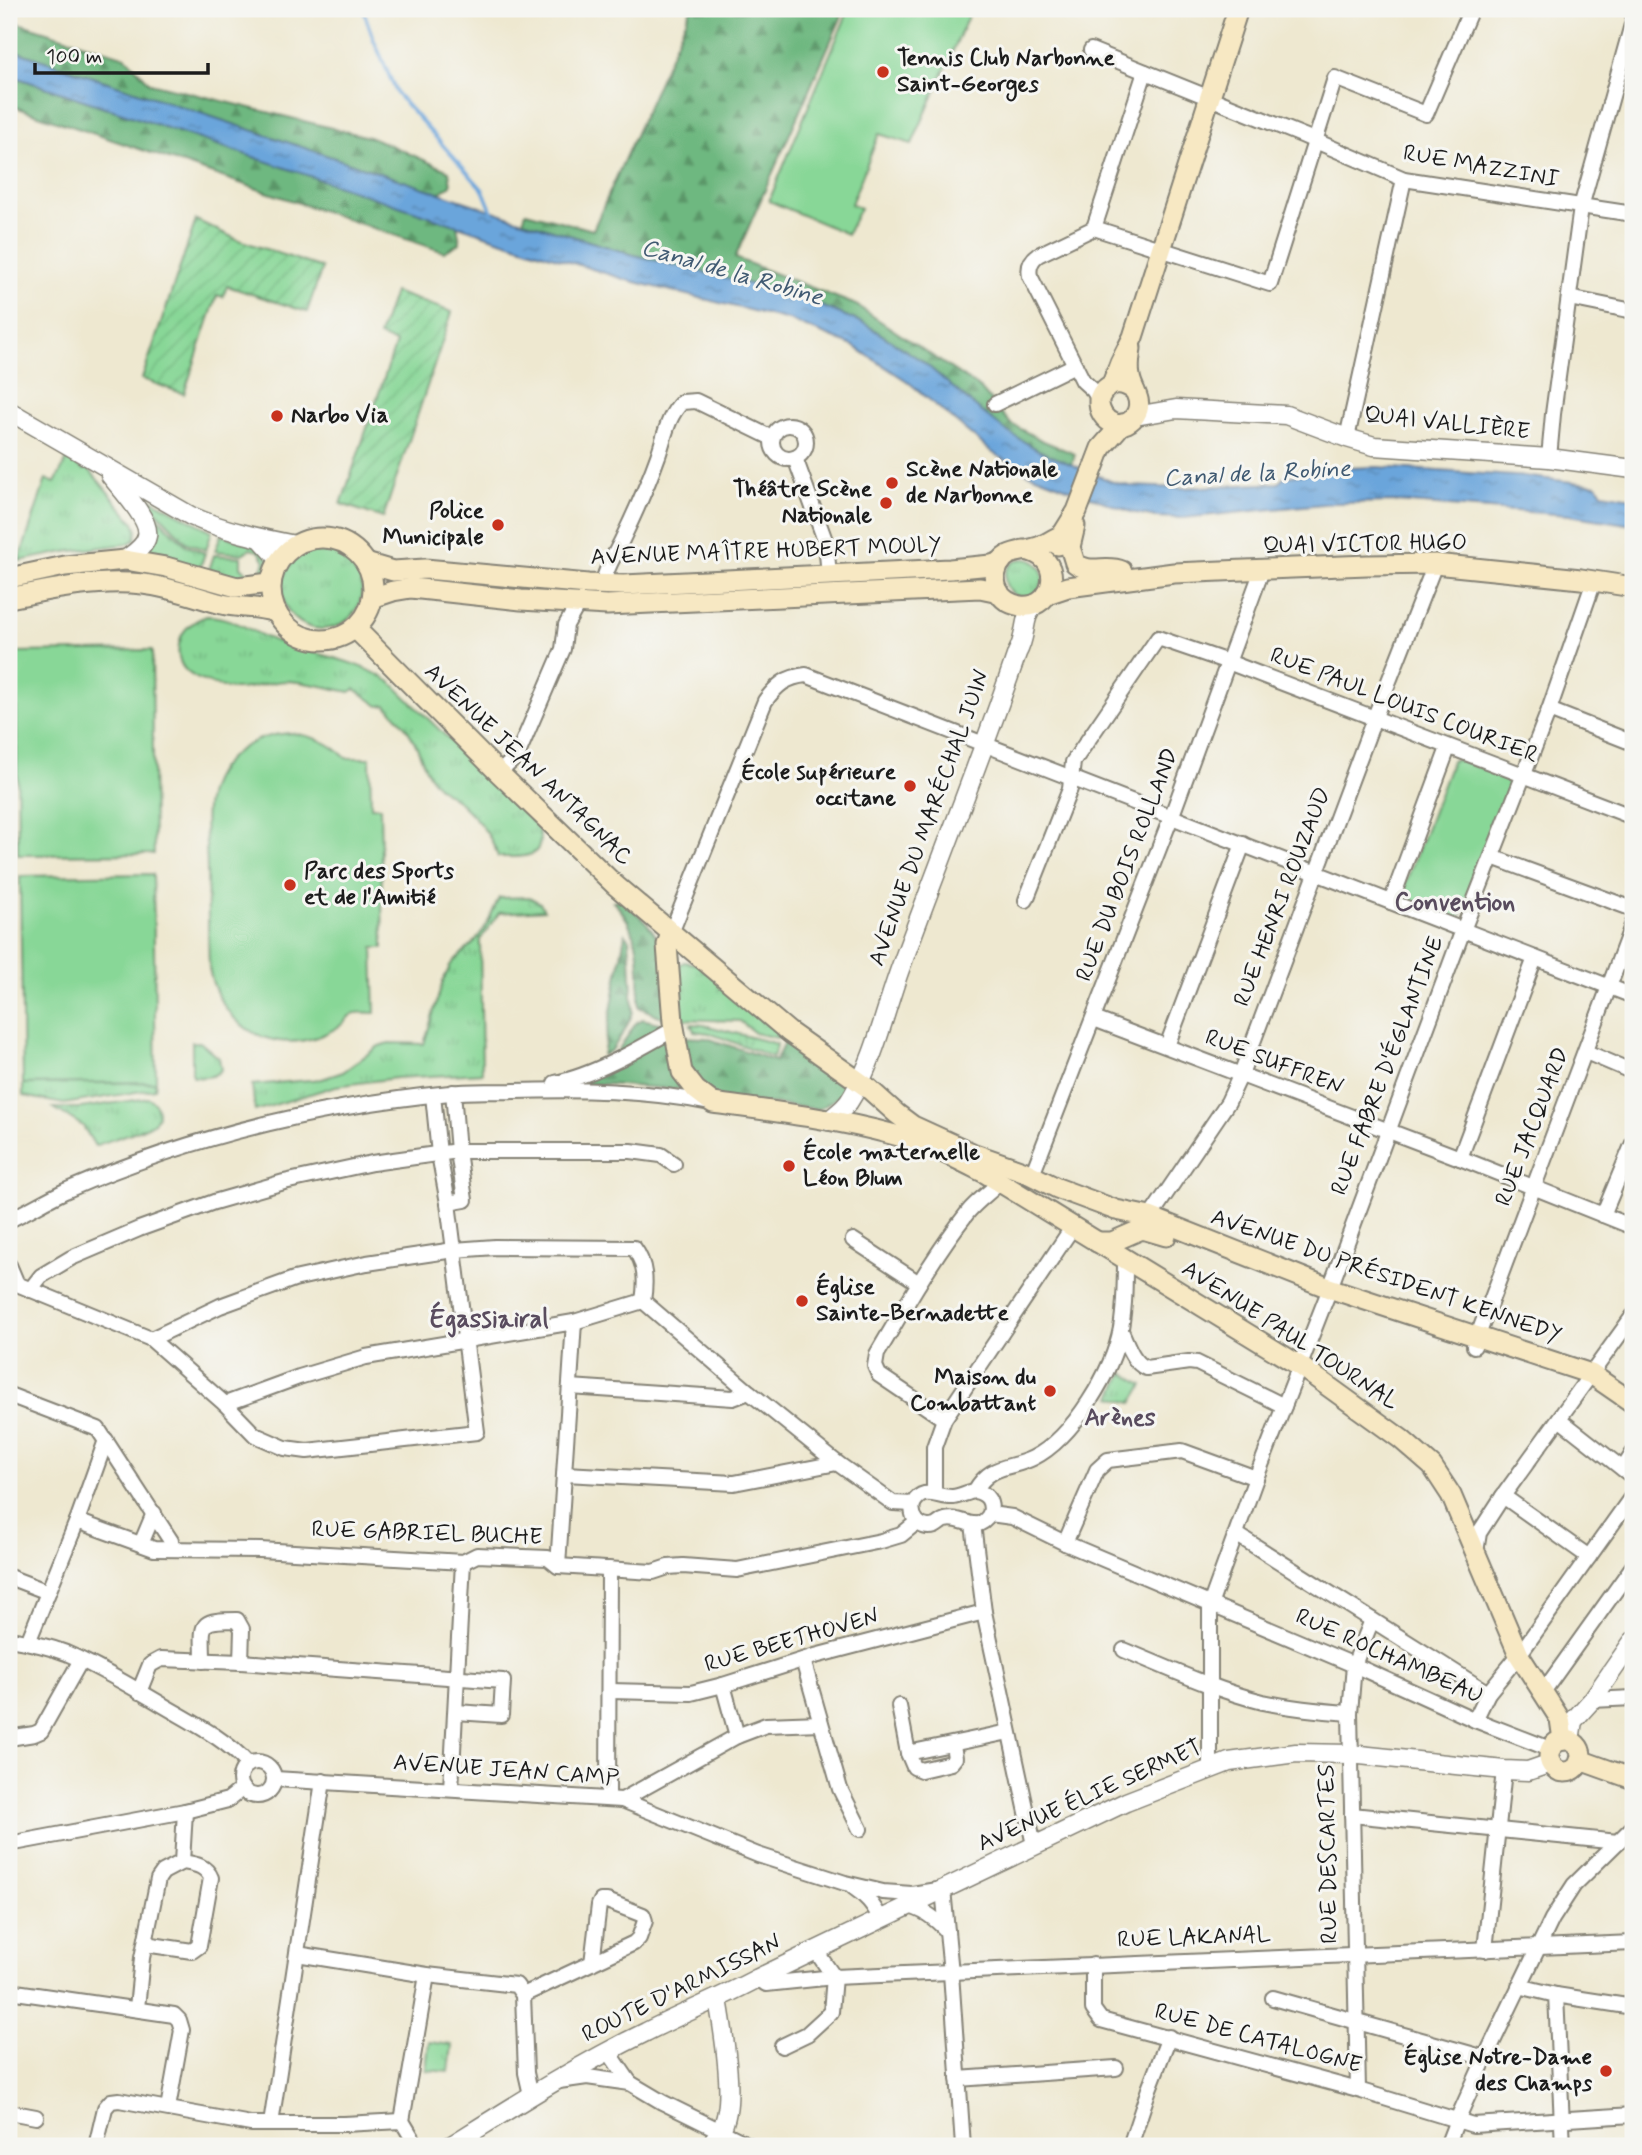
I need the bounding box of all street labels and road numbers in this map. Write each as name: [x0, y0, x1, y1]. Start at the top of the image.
street label: RUE MAZZINI: [1401, 139, 1561, 195]
street label: QUAI VALLIÈRE: [1363, 400, 1531, 448]
street label: QUAI VICTOR HUGO: [1263, 528, 1467, 562]
street label: AVENUE MAÎTRE HUBERT MOULY: [590, 531, 942, 573]
street label: RUE PAUL LOUIS COURIER: [1266, 641, 1542, 771]
street label: AVENUE JEAN ANTAGNAC: [417, 657, 639, 873]
street label: AVENUE DU MARÉCHAL JUIN: [861, 665, 998, 970]
street label: RUE DU BOIS ROLLAND: [1070, 744, 1186, 986]
street label: RUE HENRI ROUZAUD: [1227, 783, 1339, 1011]
street label: RUE FABRE D'ÉGLANTINE: [1324, 932, 1451, 1200]
street label: RUE SUFFREN: [1200, 1023, 1348, 1103]
street label: RUE JACQUARD: [1489, 1043, 1577, 1211]
street label: AVENUE DU PRÉSIDENT KENNEDY: [1207, 1202, 1566, 1351]
street label: AVENUE PAUL TOURNAL: [1176, 1254, 1404, 1418]
street label: RUE GABRIEL BUCHE: [311, 1515, 543, 1553]
street label: RUE BEETHOVEN: [701, 1602, 883, 1680]
street label: RUE ROCHAMBEAU: [1290, 1602, 1488, 1712]
street label: AVENUE ÉLIE SERMET: [972, 1732, 1207, 1859]
street label: AVENUE JEAN CAMP: [392, 1748, 620, 1794]
street label: RUE DESCARTES: [1312, 1764, 1346, 1944]
street label: RUE LAKANAL: [1117, 1920, 1271, 1956]
street label: ROUTE D'ARMISSAN: [577, 1928, 787, 2050]
street label: RUE DE CATALOGNE: [1151, 1997, 1365, 2081]

